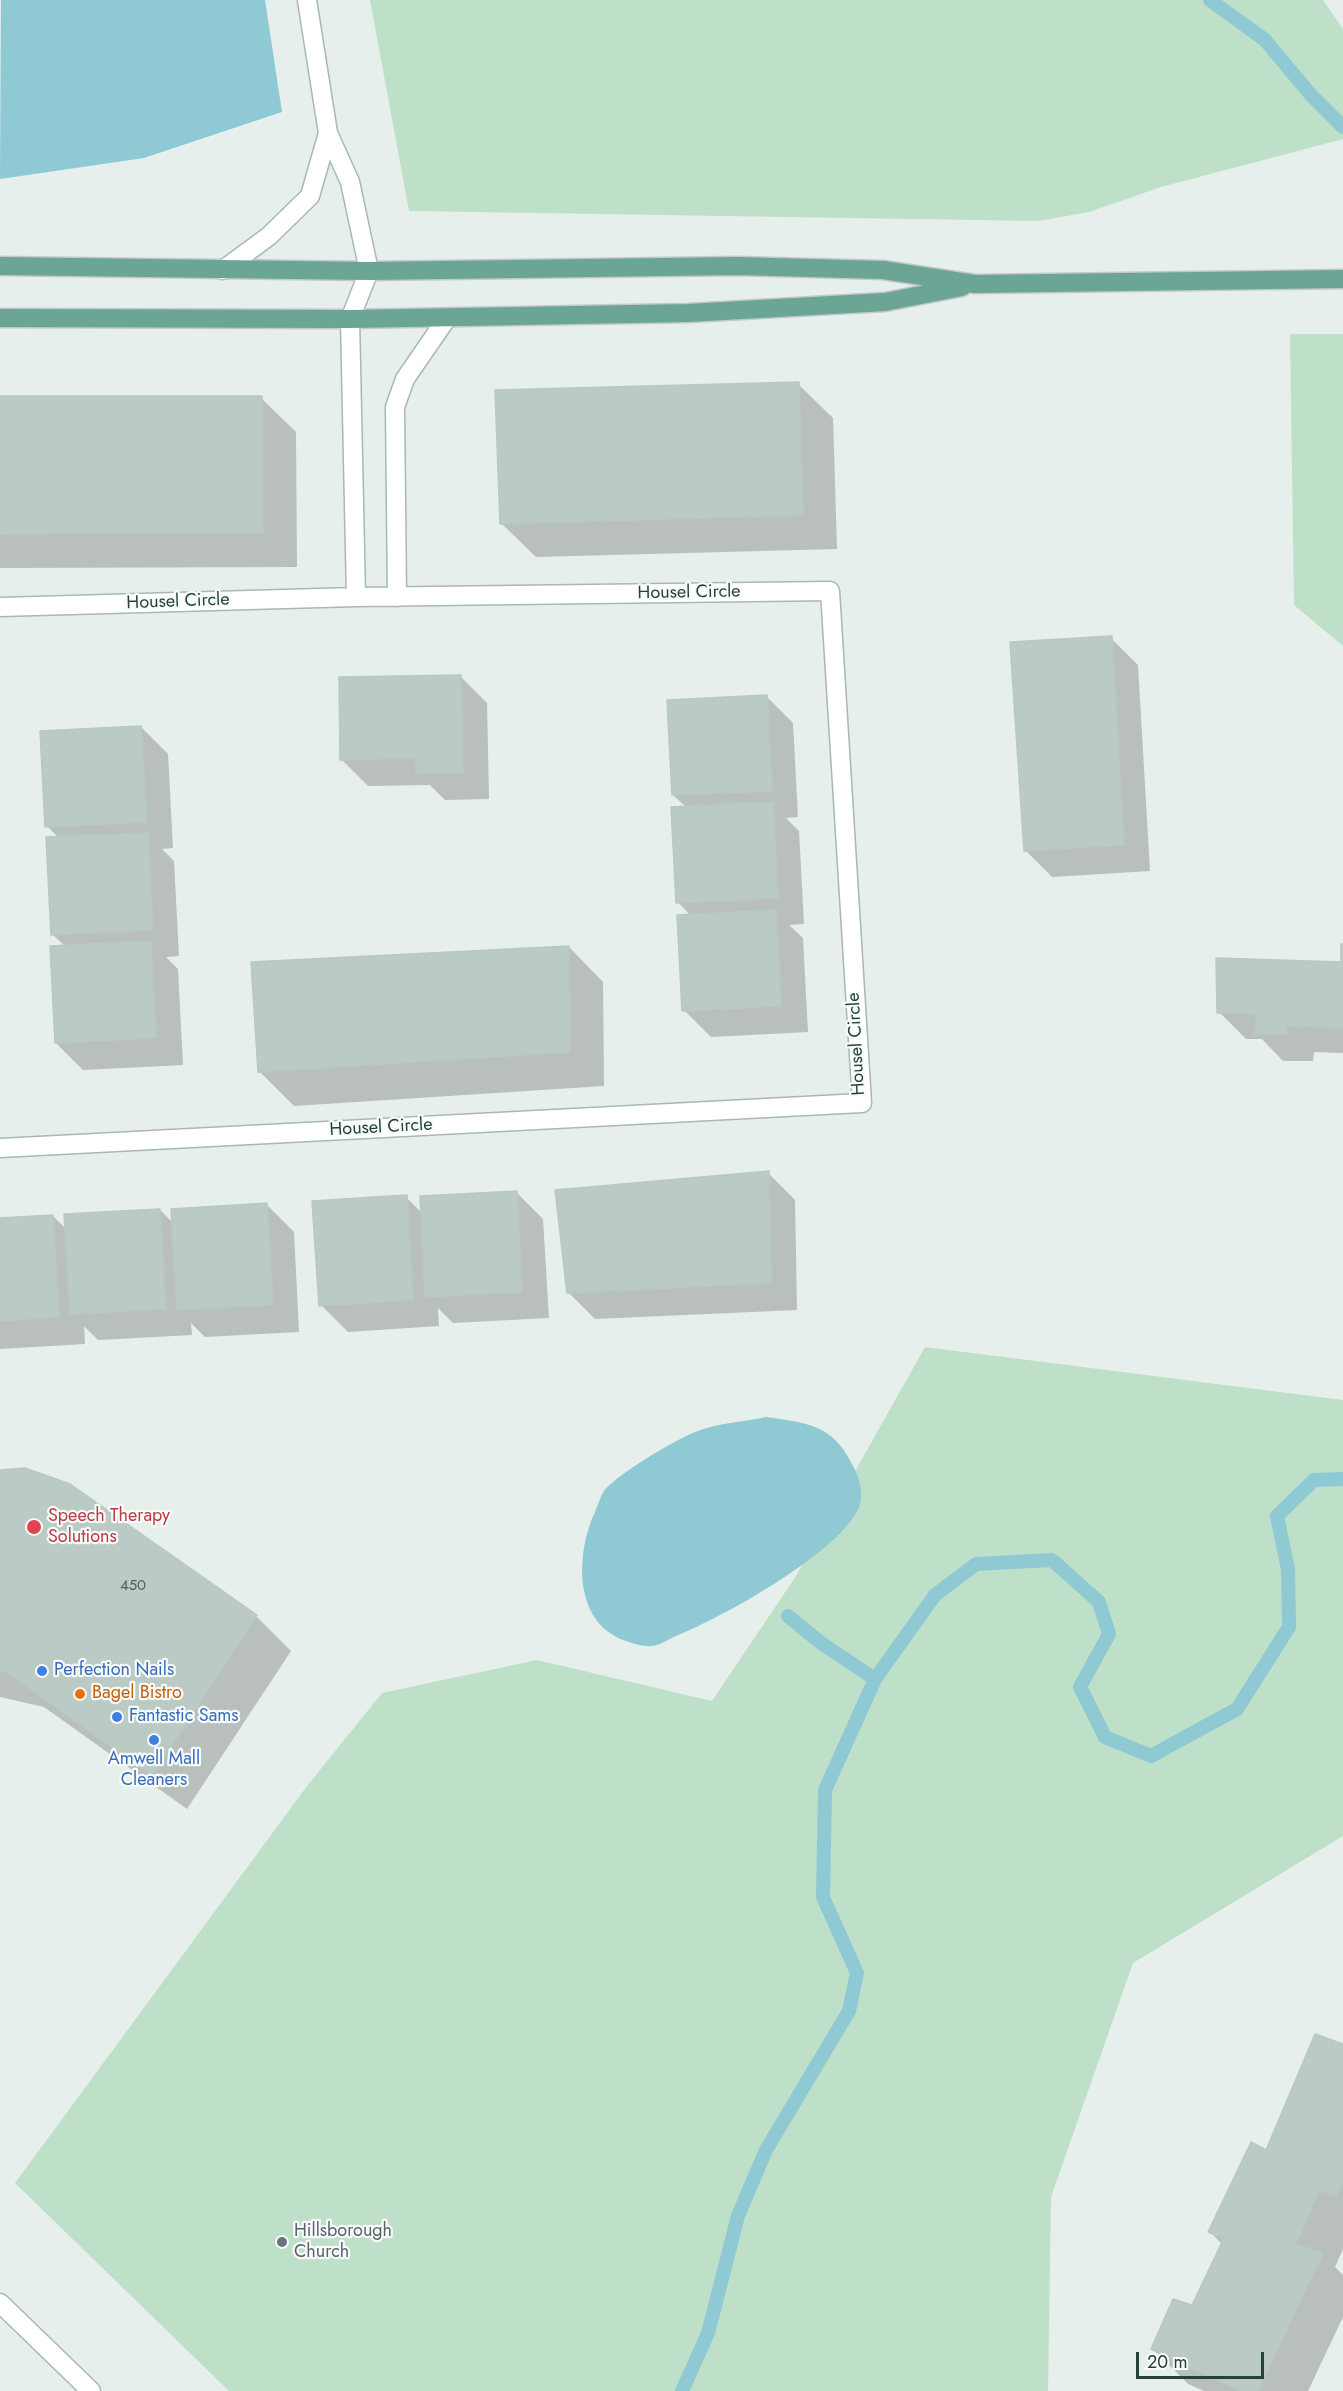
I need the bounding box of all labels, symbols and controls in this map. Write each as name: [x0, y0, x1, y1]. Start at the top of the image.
street label: Housel Circle: [637, 581, 741, 605]
street label: Housel Circle: [126, 589, 230, 615]
street label: Housel Circle: [844, 992, 870, 1096]
street label: Housel Circle: [329, 1115, 433, 1141]
place label: Speech Therapy Solutions: [48, 1506, 170, 1549]
marker: Speech Therapy Solutions: [25, 1518, 43, 1536]
house number: 450: [120, 1577, 146, 1595]
place label: Perfection Nails: [54, 1660, 174, 1682]
marker: Perfection Nails: [35, 1664, 49, 1678]
place label: Bagel Bistro: [92, 1683, 182, 1705]
marker: Bagel Bistro: [73, 1687, 87, 1701]
place label: Fantastic Sams: [129, 1706, 239, 1728]
marker: Fantastic Sams: [110, 1710, 124, 1724]
marker: Amwell Mall Cleaners: [147, 1733, 161, 1747]
place label: Amwell Mall Cleaners: [108, 1749, 200, 1792]
place label: Hillsborough Church: [294, 2221, 392, 2264]
marker: Hillsborough Church: [275, 2235, 289, 2249]
scale bar: [1139, 2340, 1266, 2378]
text: 20 m: [1147, 2349, 1187, 2375]

